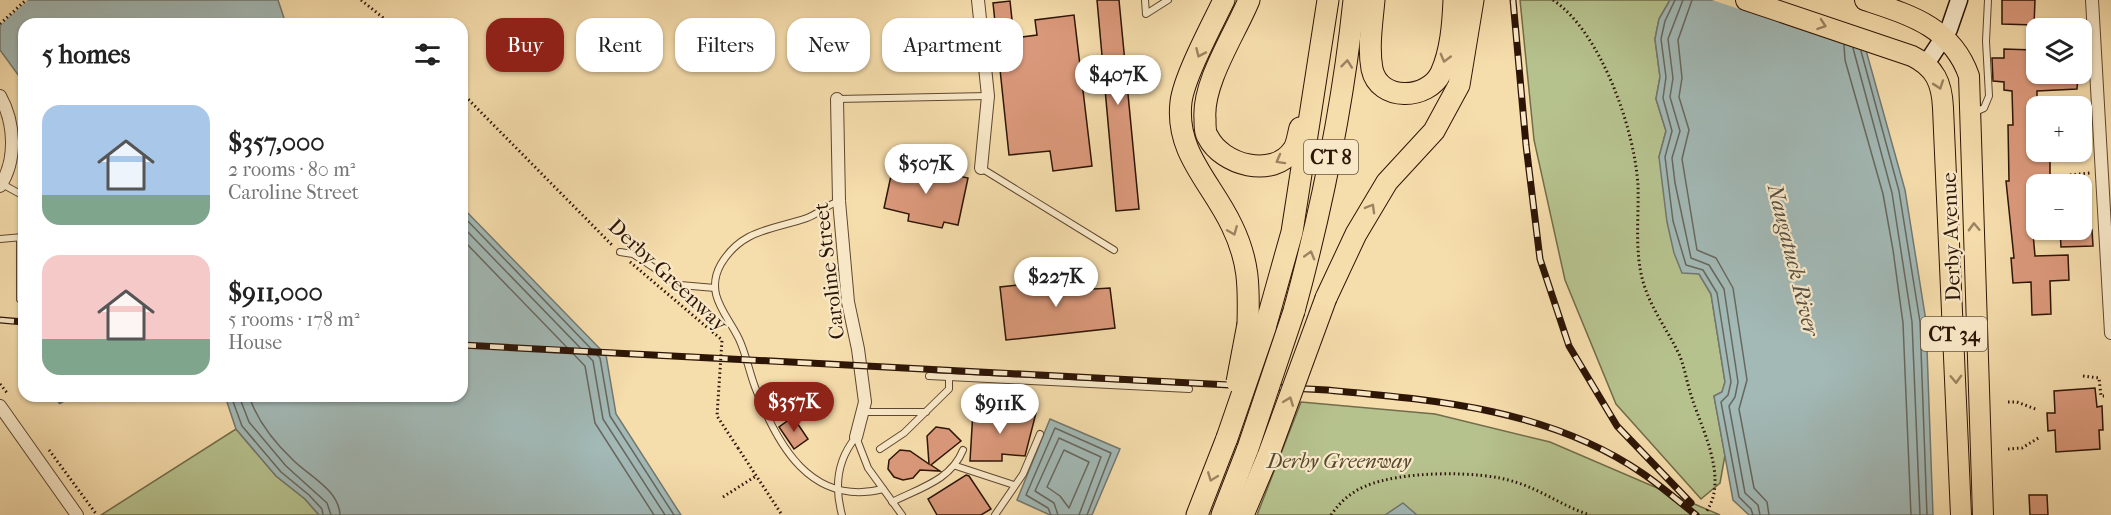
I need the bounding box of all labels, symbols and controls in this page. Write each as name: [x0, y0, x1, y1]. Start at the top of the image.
chip: Buy: [486, 18, 564, 72]
chip: Rent: [576, 18, 663, 72]
chip: Filters: [675, 18, 775, 72]
chip: New: [787, 18, 870, 72]
chip: Apartment: [882, 18, 1023, 72]
one-way arrow: [1816, 18, 1827, 31]
map controls: [2026, 18, 2092, 240]
button: layers: [2026, 18, 2092, 84]
icon: filters: [411, 38, 444, 71]
text: 5 homes: [42, 39, 130, 70]
one-way arrow: [1195, 47, 1207, 58]
one-way arrow: [1440, 52, 1452, 63]
pin: $407K: [1076, 55, 1160, 106]
one-way arrow: [1340, 59, 1353, 68]
text: $407K: [1089, 63, 1147, 86]
one-way arrow: [1932, 79, 1944, 90]
button: +: [2026, 96, 2092, 162]
text: $357,000: [228, 127, 325, 158]
icon: home: [90, 129, 162, 201]
road number: CT 8: [1304, 140, 1358, 174]
pin: $507K: [884, 144, 968, 195]
text: $507K: [899, 152, 953, 175]
one-way arrow: [1275, 153, 1286, 164]
text: 2 rooms · 80 m²: [228, 158, 355, 181]
street label: Derby Avenue: [1937, 172, 1965, 302]
button: −: [2026, 174, 2092, 240]
text: Caroline Street: [228, 181, 359, 204]
water label: Naugatuck River: [1761, 181, 1825, 341]
street label: Caroline Street: [809, 201, 849, 341]
one-way arrow: [1364, 204, 1375, 214]
street label: Derby Greenway: [604, 214, 733, 337]
one-way arrow: [1968, 223, 1981, 232]
one-way arrow: [1226, 225, 1238, 236]
one-way arrow: [1302, 250, 1315, 260]
pin: $227K: [1014, 257, 1098, 308]
text: $227K: [1028, 265, 1084, 288]
text: $911,000: [228, 277, 323, 308]
icon: home: [90, 279, 162, 351]
text: 5 rooms · 178 m²: [228, 308, 360, 331]
road number: CT 34: [1921, 317, 1987, 351]
text: House: [228, 331, 282, 354]
one-way arrow: [1950, 374, 1962, 383]
pin: $357K: [752, 382, 836, 433]
pin: $911K: [958, 384, 1042, 435]
text: $357K: [768, 390, 820, 413]
text: $911K: [975, 392, 1025, 415]
one-way arrow: [1281, 397, 1294, 407]
park label: Derby Greenway: [1265, 449, 1412, 473]
one-way arrow: [1207, 471, 1219, 482]

